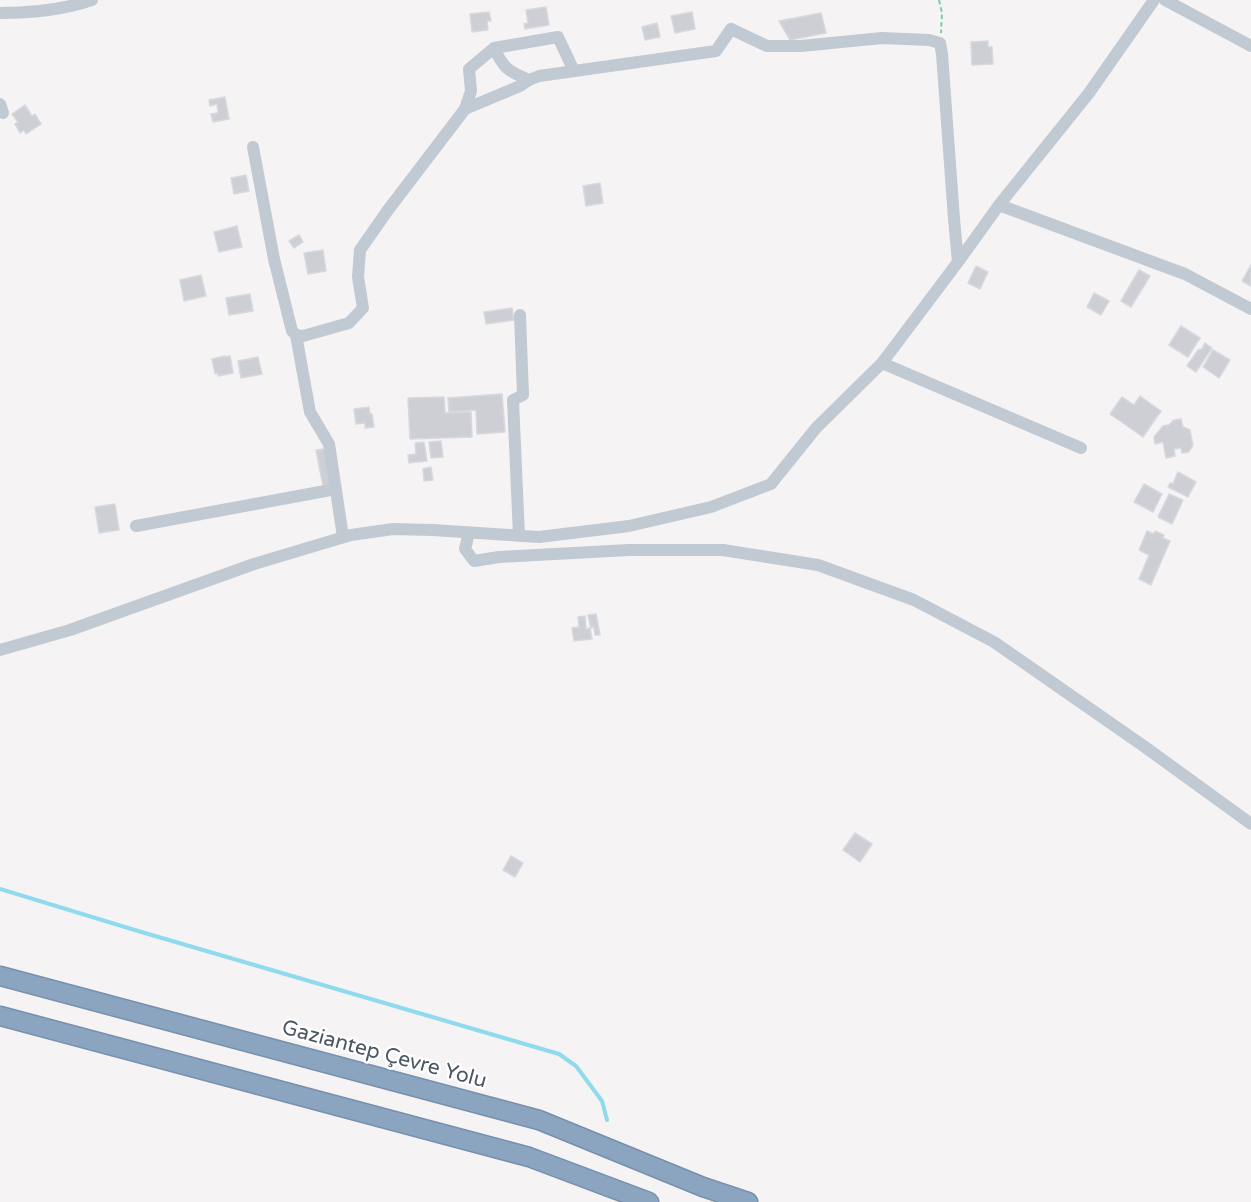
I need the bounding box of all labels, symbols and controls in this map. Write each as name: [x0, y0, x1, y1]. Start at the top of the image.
street label: Gaziantep Çevre Yolu: [279, 1016, 489, 1094]

